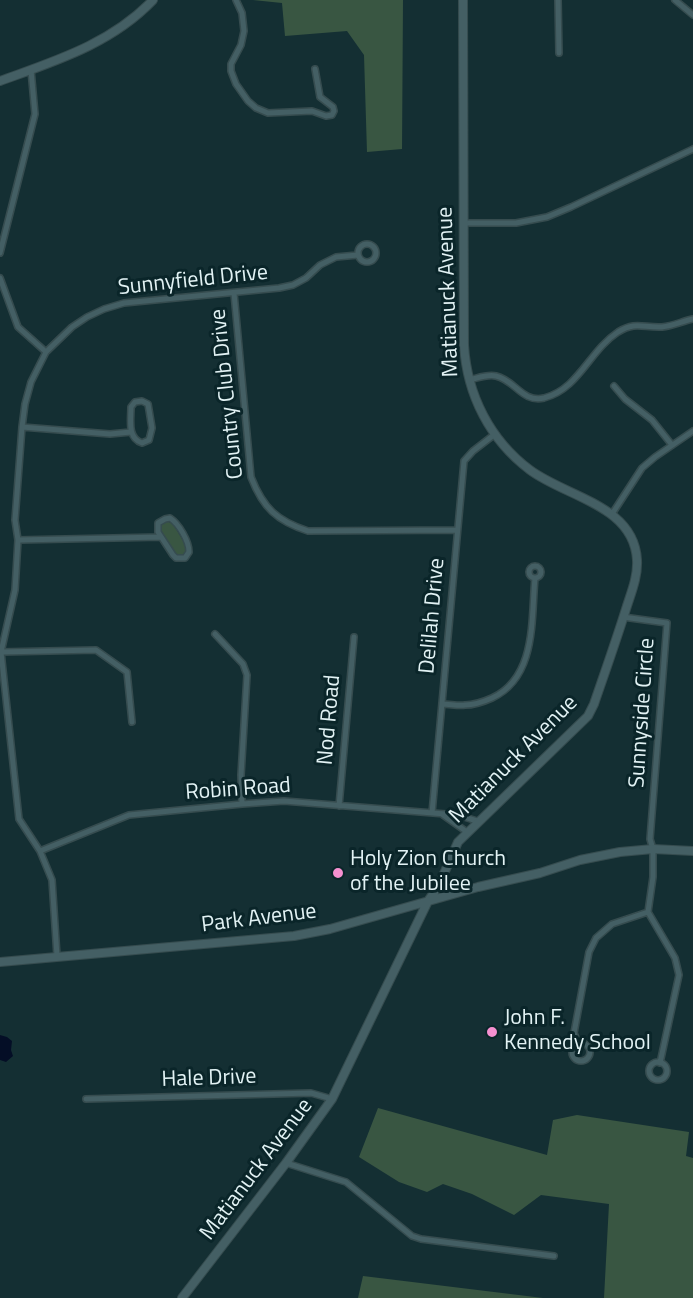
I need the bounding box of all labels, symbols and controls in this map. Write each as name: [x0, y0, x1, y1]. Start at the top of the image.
street label: Matianuck Avenue: [433, 206, 465, 378]
street label: Sunnyfield Drive: [117, 260, 269, 302]
street label: Country Club Drive: [206, 308, 250, 480]
street label: Delilah Drive: [415, 557, 451, 675]
street label: Sunnyside Circle: [625, 637, 661, 789]
street label: Nod Road: [313, 674, 347, 766]
street label: Matianuck Avenue: [444, 690, 584, 830]
street label: Robin Road: [184, 773, 292, 807]
place label: Holy Zion Church of the Jubilee: [350, 847, 506, 898]
marker: Holy Zion Church of the Jubilee: [331, 866, 345, 880]
street label: Park Avenue: [200, 899, 318, 939]
place label: John F. Kennedy School: [504, 1006, 651, 1058]
marker: John F. Kennedy School: [485, 1025, 499, 1039]
street label: Hale Drive: [161, 1064, 257, 1094]
street label: Matianuck Avenue: [195, 1094, 319, 1246]

